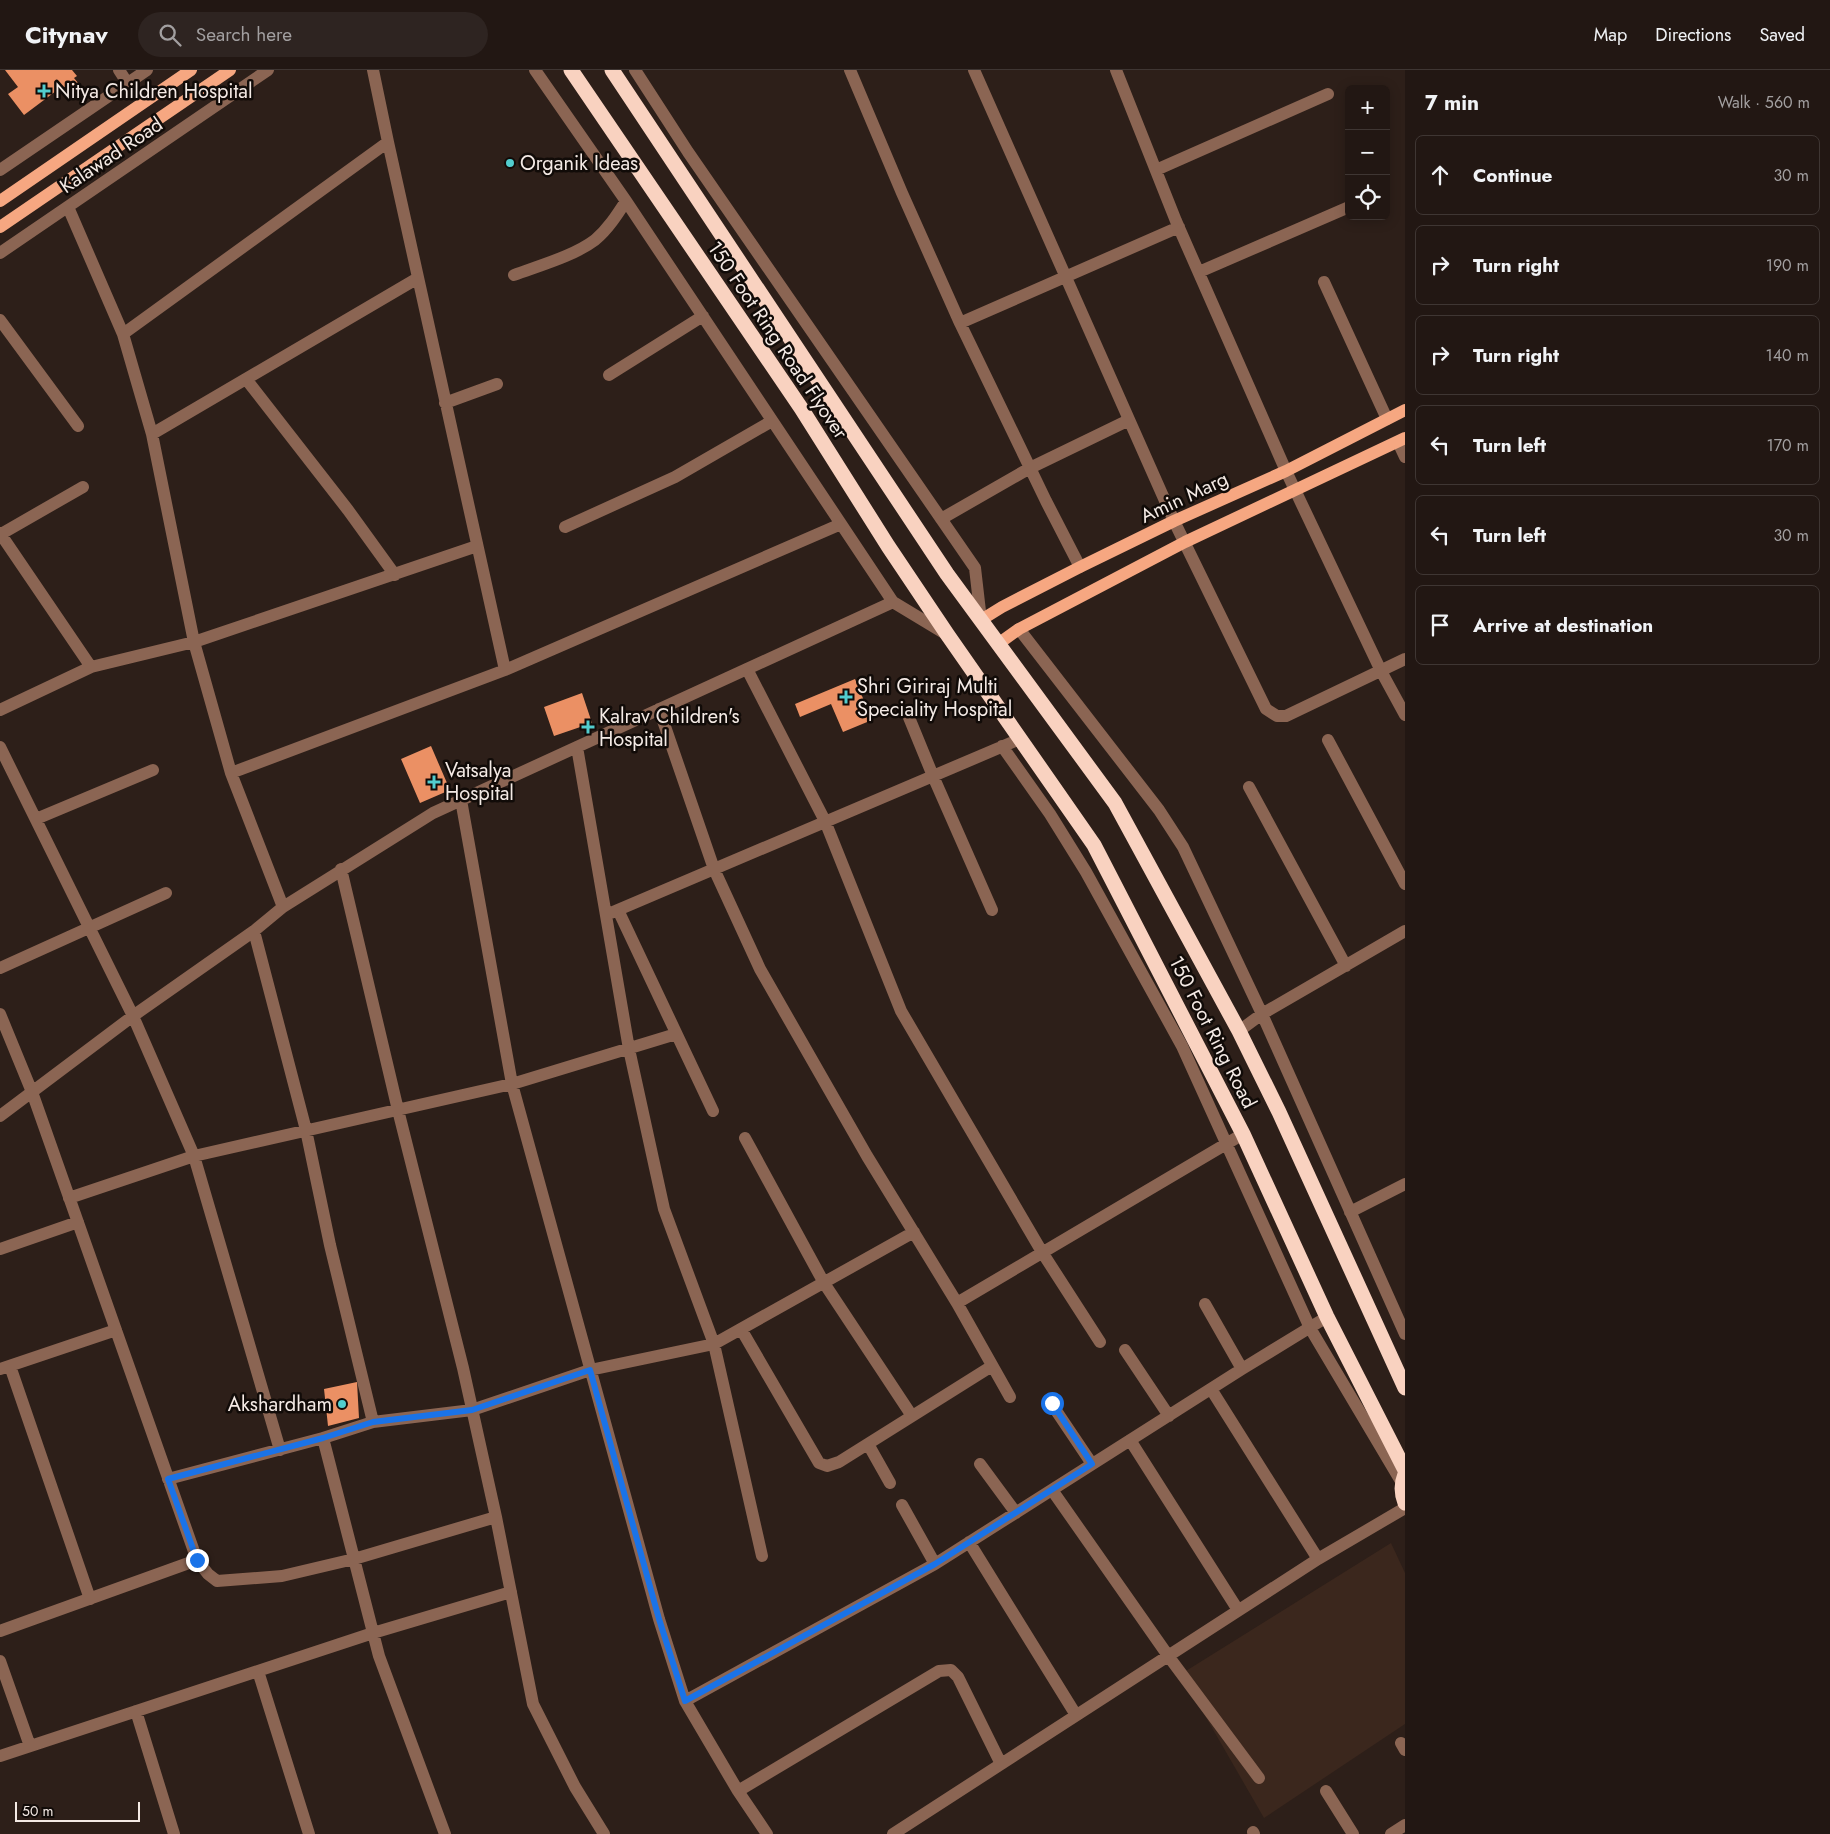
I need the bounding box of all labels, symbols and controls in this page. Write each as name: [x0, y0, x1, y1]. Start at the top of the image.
search box: [138, 12, 488, 57]
text: Citynav: [25, 17, 108, 52]
icon: search: [156, 21, 184, 49]
text: Search here: [196, 21, 292, 48]
text: Map: [1594, 22, 1627, 48]
text: Directions: [1655, 22, 1731, 48]
text: Saved: [1759, 22, 1805, 48]
place label: Nitya Children Hospital: [55, 77, 253, 106]
marker: Nitya Children Hospital: [37, 84, 51, 98]
map controls: [1345, 85, 1390, 220]
button: +: [1345, 85, 1390, 130]
text: 7 min: [1425, 88, 1479, 118]
text: Walk · 560 m: [1718, 91, 1810, 114]
street label: Kalawad Road: [54, 110, 169, 201]
button: −: [1345, 130, 1390, 175]
place label: Organik Ideas: [520, 149, 638, 178]
marker: Organik Ideas: [504, 157, 516, 169]
icon: ahead: [1426, 161, 1454, 189]
text: Continue: [1473, 162, 1552, 189]
text: 30 m: [1773, 164, 1809, 187]
button: locate: [1345, 175, 1390, 220]
street label: 150 Foot Ring Road Flyover: [700, 236, 855, 445]
icon: right: [1426, 251, 1454, 279]
text: Turn right: [1473, 252, 1559, 279]
text: 190 m: [1766, 254, 1809, 277]
icon: right: [1426, 341, 1454, 369]
text: Turn right: [1473, 342, 1559, 369]
text: 140 m: [1766, 344, 1809, 367]
icon: left: [1426, 431, 1454, 459]
text: Turn left: [1473, 432, 1546, 459]
text: 170 m: [1767, 434, 1809, 457]
street label: Amin Marg: [1135, 464, 1233, 531]
icon: left: [1426, 521, 1454, 549]
text: Turn left: [1473, 522, 1546, 549]
text: 30 m: [1773, 524, 1809, 547]
icon: arrive: [1426, 611, 1454, 639]
text: Arrive at destination: [1473, 612, 1653, 639]
place label: Shri Giriraj Multi Speciality Hospital: [857, 672, 1012, 724]
marker: Shri Giriraj Multi Speciality Hospital: [839, 690, 853, 704]
place label: Kalrav Children's Hospital: [599, 702, 740, 754]
marker: Kalrav Children's Hospital: [581, 720, 595, 734]
place label: Vatsalya Hospital: [445, 756, 514, 808]
marker: Vatsalya Hospital: [427, 775, 441, 789]
street label: 150 Foot Ring Road: [1162, 951, 1264, 1114]
place label: Akshardham: [228, 1390, 332, 1419]
route start: [1041, 1392, 1064, 1415]
marker: Akshardham: [336, 1398, 348, 1410]
route end: [186, 1549, 209, 1572]
scale bar: [15, 1799, 140, 1822]
text: 50 m: [22, 1801, 53, 1821]

